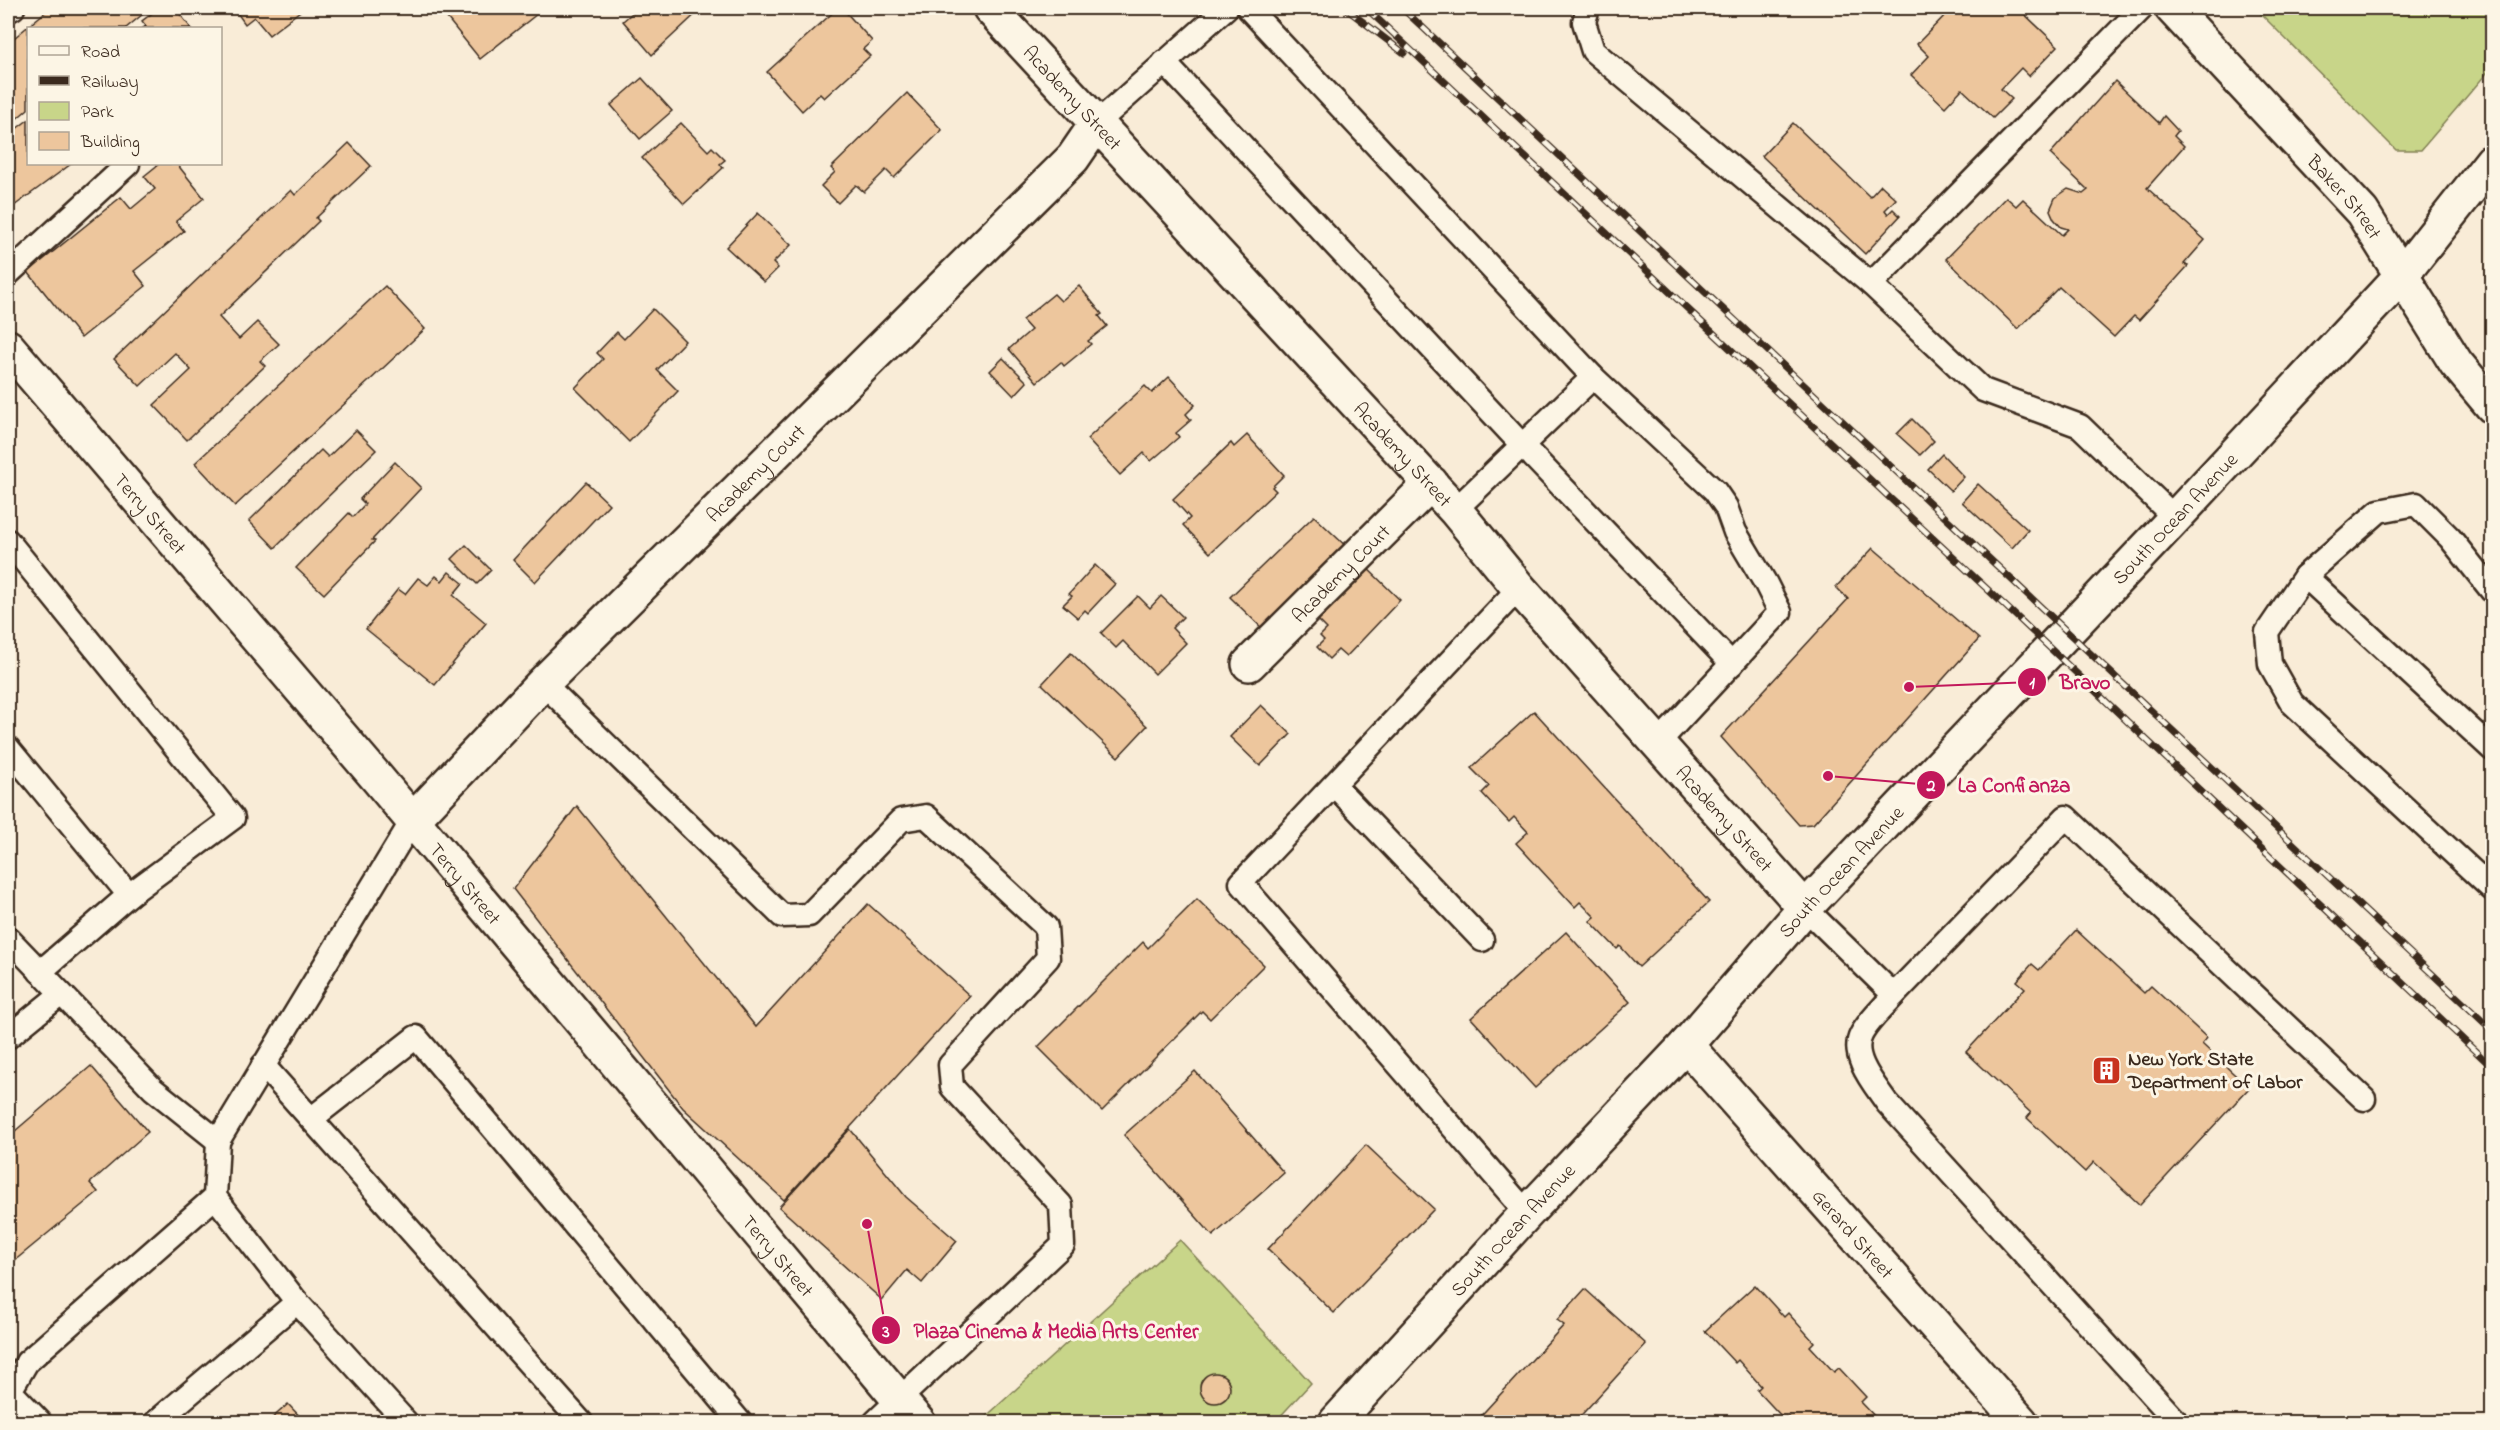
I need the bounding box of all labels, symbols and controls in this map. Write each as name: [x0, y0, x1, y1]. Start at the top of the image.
legend: [27, 27, 222, 165]
text: Road: [81, 40, 120, 66]
street label: Academy Street: [1015, 40, 1128, 159]
text: Railway: [81, 70, 138, 96]
text: Park: [81, 100, 114, 126]
text: Building: [80, 130, 140, 157]
street label: Baker Street: [2298, 148, 2388, 246]
street label: Academy Street: [1345, 397, 1458, 515]
street label: Academy Court: [701, 418, 813, 530]
street label: South Ocean Avenue: [2107, 447, 2246, 593]
street label: Terry Street: [105, 468, 192, 562]
street label: Academy Court: [1286, 519, 1399, 631]
callout: Bravo: [2017, 662, 2122, 701]
text: Bravo: [2058, 669, 2111, 699]
text: 1: [2029, 671, 2035, 697]
street label: Academy Street: [1667, 760, 1779, 880]
callout: La Confianza: [1916, 765, 2083, 804]
text: La Confianza: [1958, 772, 2070, 802]
text: 2: [1926, 774, 1936, 800]
street label: South Ocean Avenue: [1773, 800, 1912, 946]
street label: Terry Street: [421, 838, 507, 933]
place label: New York State Department of Labor: [2127, 1046, 2303, 1098]
building icon: New York State Department of Labor: [2091, 1054, 2123, 1086]
street label: South Ocean Avenue: [1445, 1158, 1583, 1304]
street label: Gerard Street: [1804, 1184, 1900, 1287]
street label: Terry Street: [733, 1210, 819, 1305]
callout: Plaza Cinema & Media Arts Center: [871, 1311, 1210, 1350]
text: Plaza Cinema & Media Arts Center: [914, 1318, 1199, 1348]
text: 3: [881, 1320, 890, 1346]

